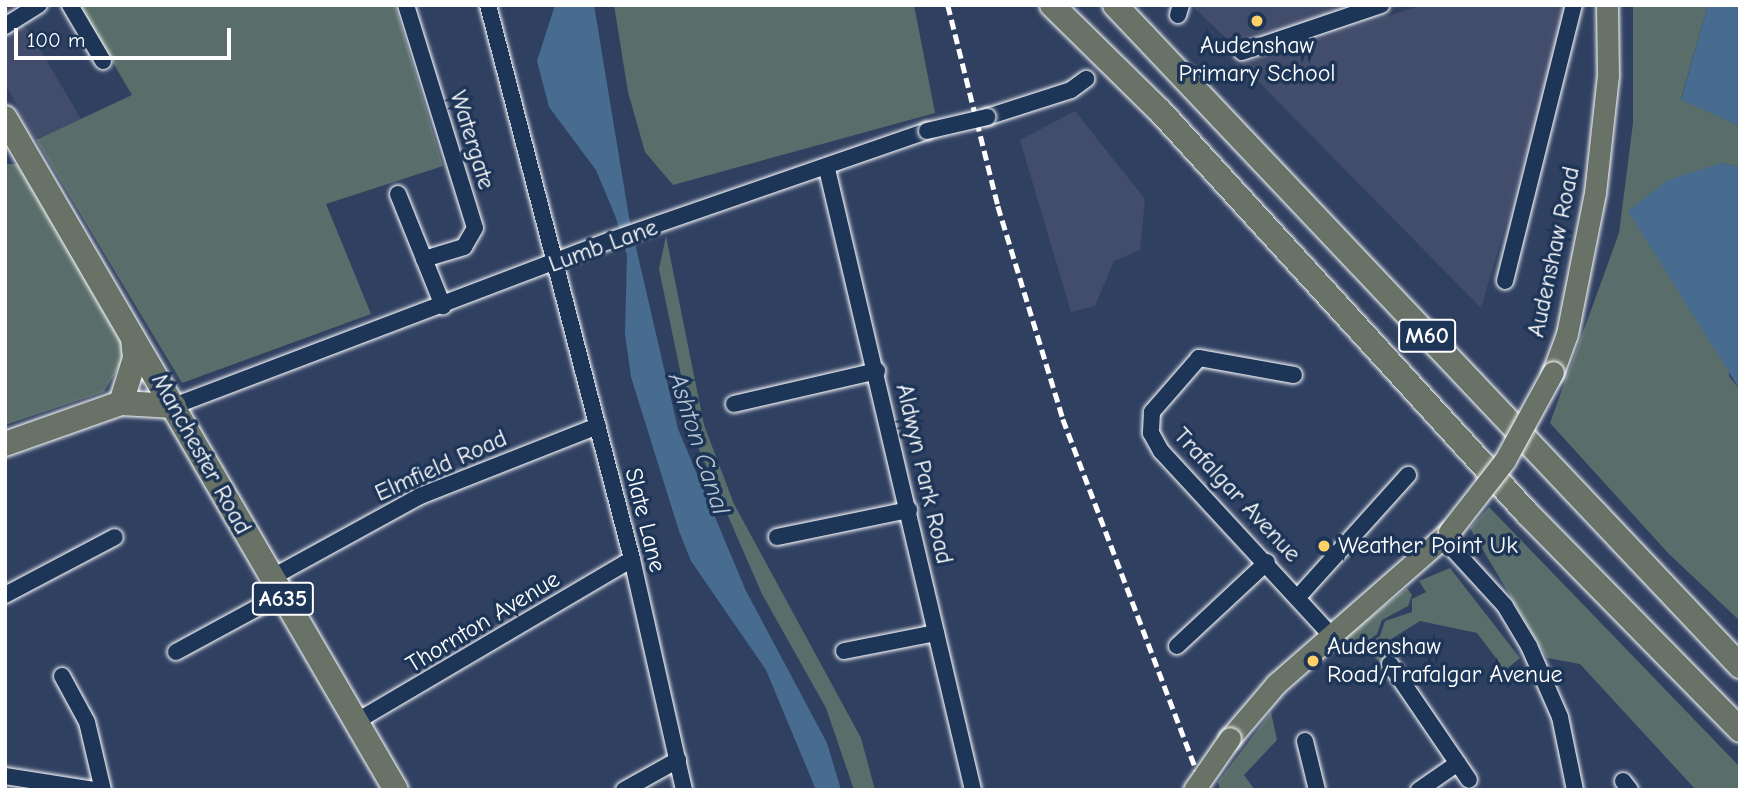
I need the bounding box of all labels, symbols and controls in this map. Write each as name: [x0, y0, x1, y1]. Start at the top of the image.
marker: Audenshaw Primary School: [1249, 13, 1265, 29]
scale bar: [18, 14, 234, 58]
text: 100 m: [27, 28, 85, 52]
place label: Audenshaw Primary School: [1178, 32, 1336, 88]
street label: Watergate: [443, 87, 501, 193]
street label: Audenshaw Road: [1522, 164, 1586, 340]
street label: Lumb Lane: [545, 213, 661, 279]
road number: M60: [1397, 316, 1457, 356]
street label: Manchester Road: [145, 368, 257, 540]
water label: Ashton Canal: [660, 369, 736, 519]
street label: Aldwyn Park Road: [889, 381, 959, 567]
street label: Trafalgar Avenue: [1167, 422, 1307, 568]
street label: Elmfield Road: [370, 424, 512, 508]
street label: Slate Lane: [618, 465, 672, 575]
place label: Weather Point Uk: [1338, 532, 1518, 560]
marker: Weather Point Uk: [1316, 538, 1332, 554]
street label: Thornton Avenue: [401, 565, 565, 679]
road number: A635: [252, 580, 314, 618]
place label: Audenshaw Road/Trafalgar Avenue: [1327, 633, 1562, 689]
marker: Audenshaw Road/Trafalgar Avenue: [1305, 653, 1321, 669]

